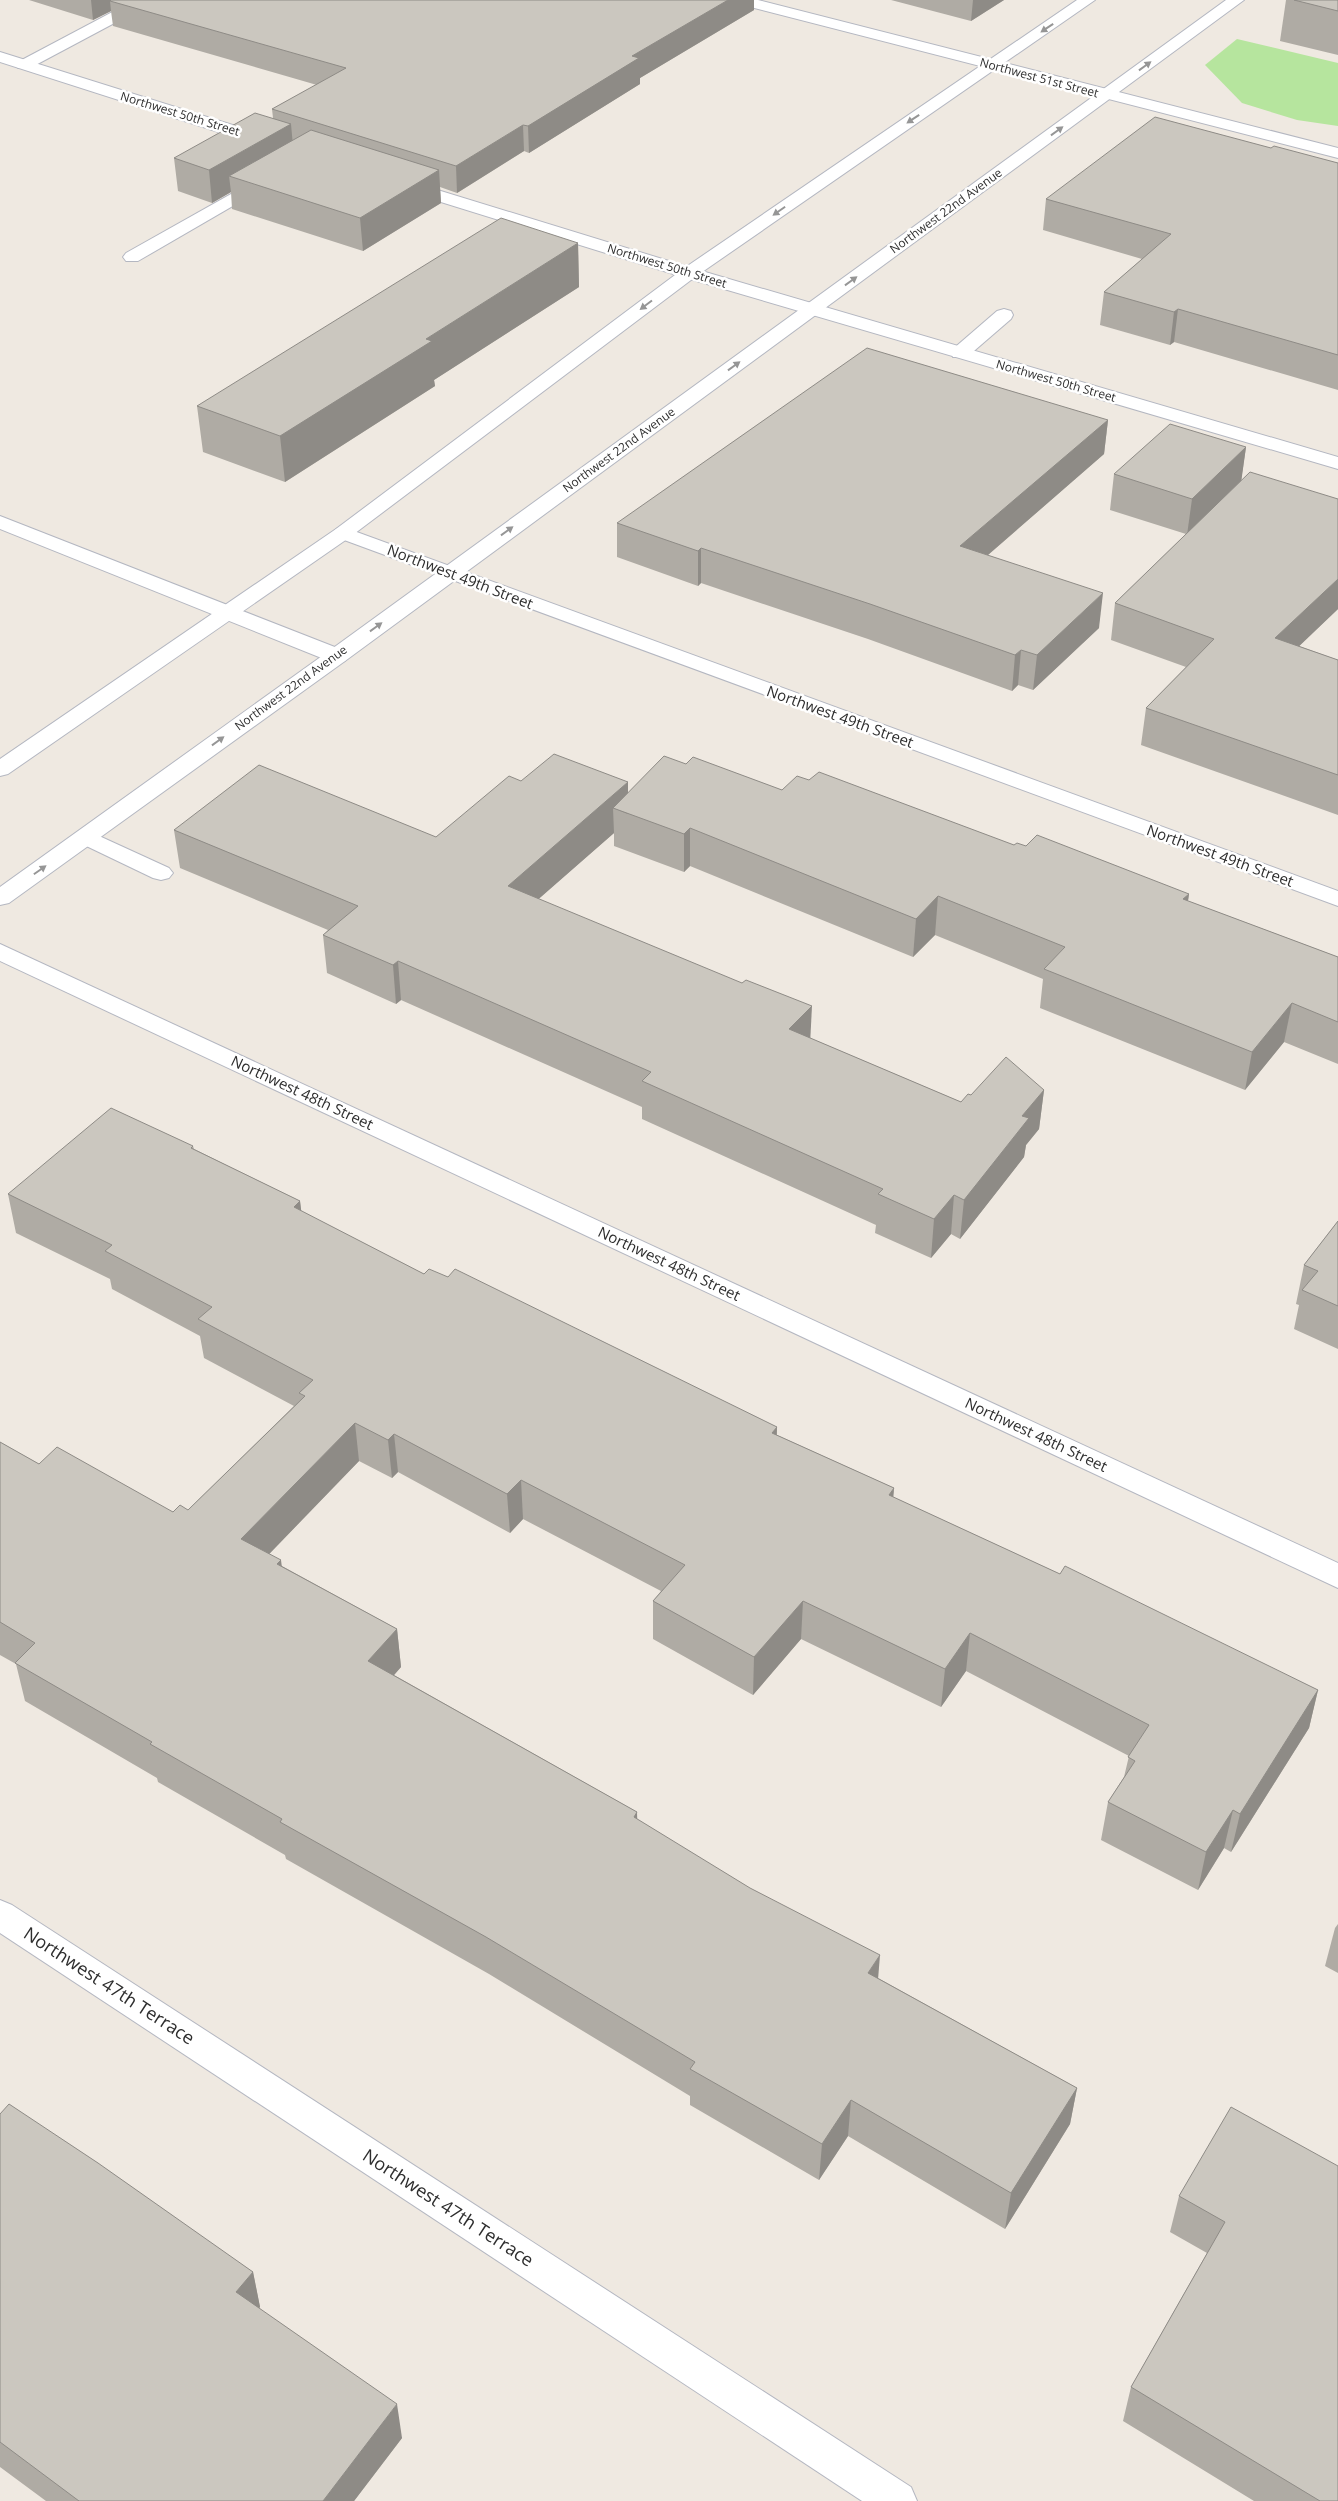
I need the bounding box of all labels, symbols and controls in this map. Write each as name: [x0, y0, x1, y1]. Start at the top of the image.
one-way arrow: [1040, 23, 1054, 33]
street label: Northwest 51st Street: [978, 53, 1100, 102]
one-way arrow: [1138, 61, 1152, 71]
street label: Northwest 50th Street: [118, 87, 242, 140]
one-way arrow: [906, 114, 919, 124]
one-way arrow: [1050, 126, 1064, 136]
street label: Northwest 22nd Avenue: [886, 164, 1006, 257]
one-way arrow: [772, 206, 786, 216]
street label: Northwest 50th Street: [605, 239, 729, 292]
one-way arrow: [844, 276, 858, 286]
one-way arrow: [640, 300, 653, 311]
street label: Northwest 50th Street: [994, 355, 1118, 406]
one-way arrow: [727, 361, 741, 371]
street label: Northwest 22nd Avenue: [559, 403, 679, 496]
one-way arrow: [500, 525, 513, 536]
street label: Northwest 49th Street: [384, 539, 536, 613]
one-way arrow: [369, 622, 383, 632]
street label: Northwest 22nd Avenue: [231, 641, 351, 734]
street label: Northwest 49th Street: [764, 680, 917, 752]
one-way arrow: [211, 736, 225, 746]
street label: Northwest 49th Street: [1144, 819, 1297, 891]
one-way arrow: [33, 865, 47, 875]
street label: Northwest 48th Street: [228, 1050, 377, 1134]
street label: Northwest 48th Street: [595, 1221, 744, 1305]
street label: Northwest 48th Street: [962, 1392, 1111, 1476]
street label: Northwest 47th Terrace: [20, 1921, 200, 2049]
street label: Northwest 47th Terrace: [359, 2143, 539, 2271]

